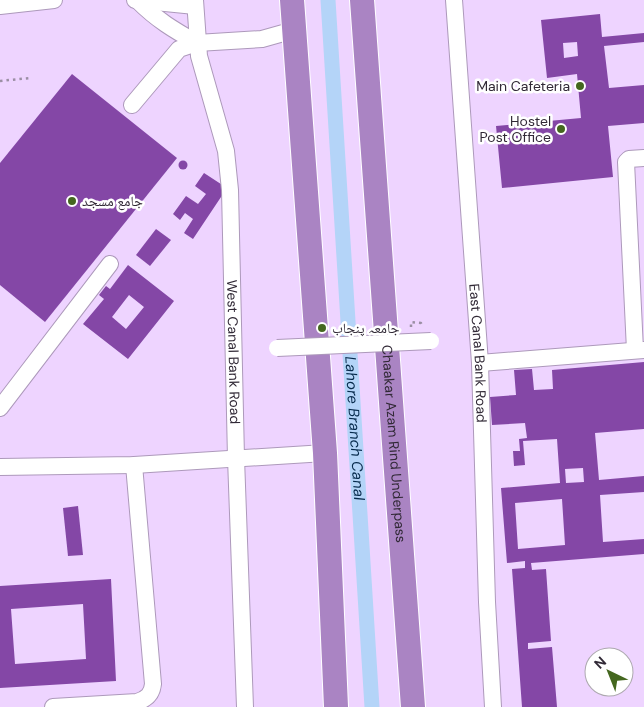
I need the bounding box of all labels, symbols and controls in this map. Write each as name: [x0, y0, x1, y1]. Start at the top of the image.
place label: Main Cafeteria: [476, 77, 570, 95]
marker: Main Cafeteria: [574, 80, 586, 92]
place label: Hostel Post Office: [480, 112, 551, 146]
marker: Hostel Post Office: [555, 123, 567, 135]
place label: جامع مسجد: [82, 192, 143, 211]
marker: جامع مسجد: [66, 195, 78, 207]
street label: West Canal Bank Road: [223, 279, 244, 424]
street label: East Canal Bank Road: [465, 283, 491, 423]
place label: جامعہ پنجاب: [332, 319, 400, 337]
marker: جامعہ پنجاب: [316, 322, 328, 334]
street label: Chaakar Azam Rind Underpass: [378, 344, 410, 543]
water label: Lahore Branch Canal: [340, 356, 369, 501]
north arrow: [584, 647, 634, 697]
text: N: [590, 652, 610, 673]

